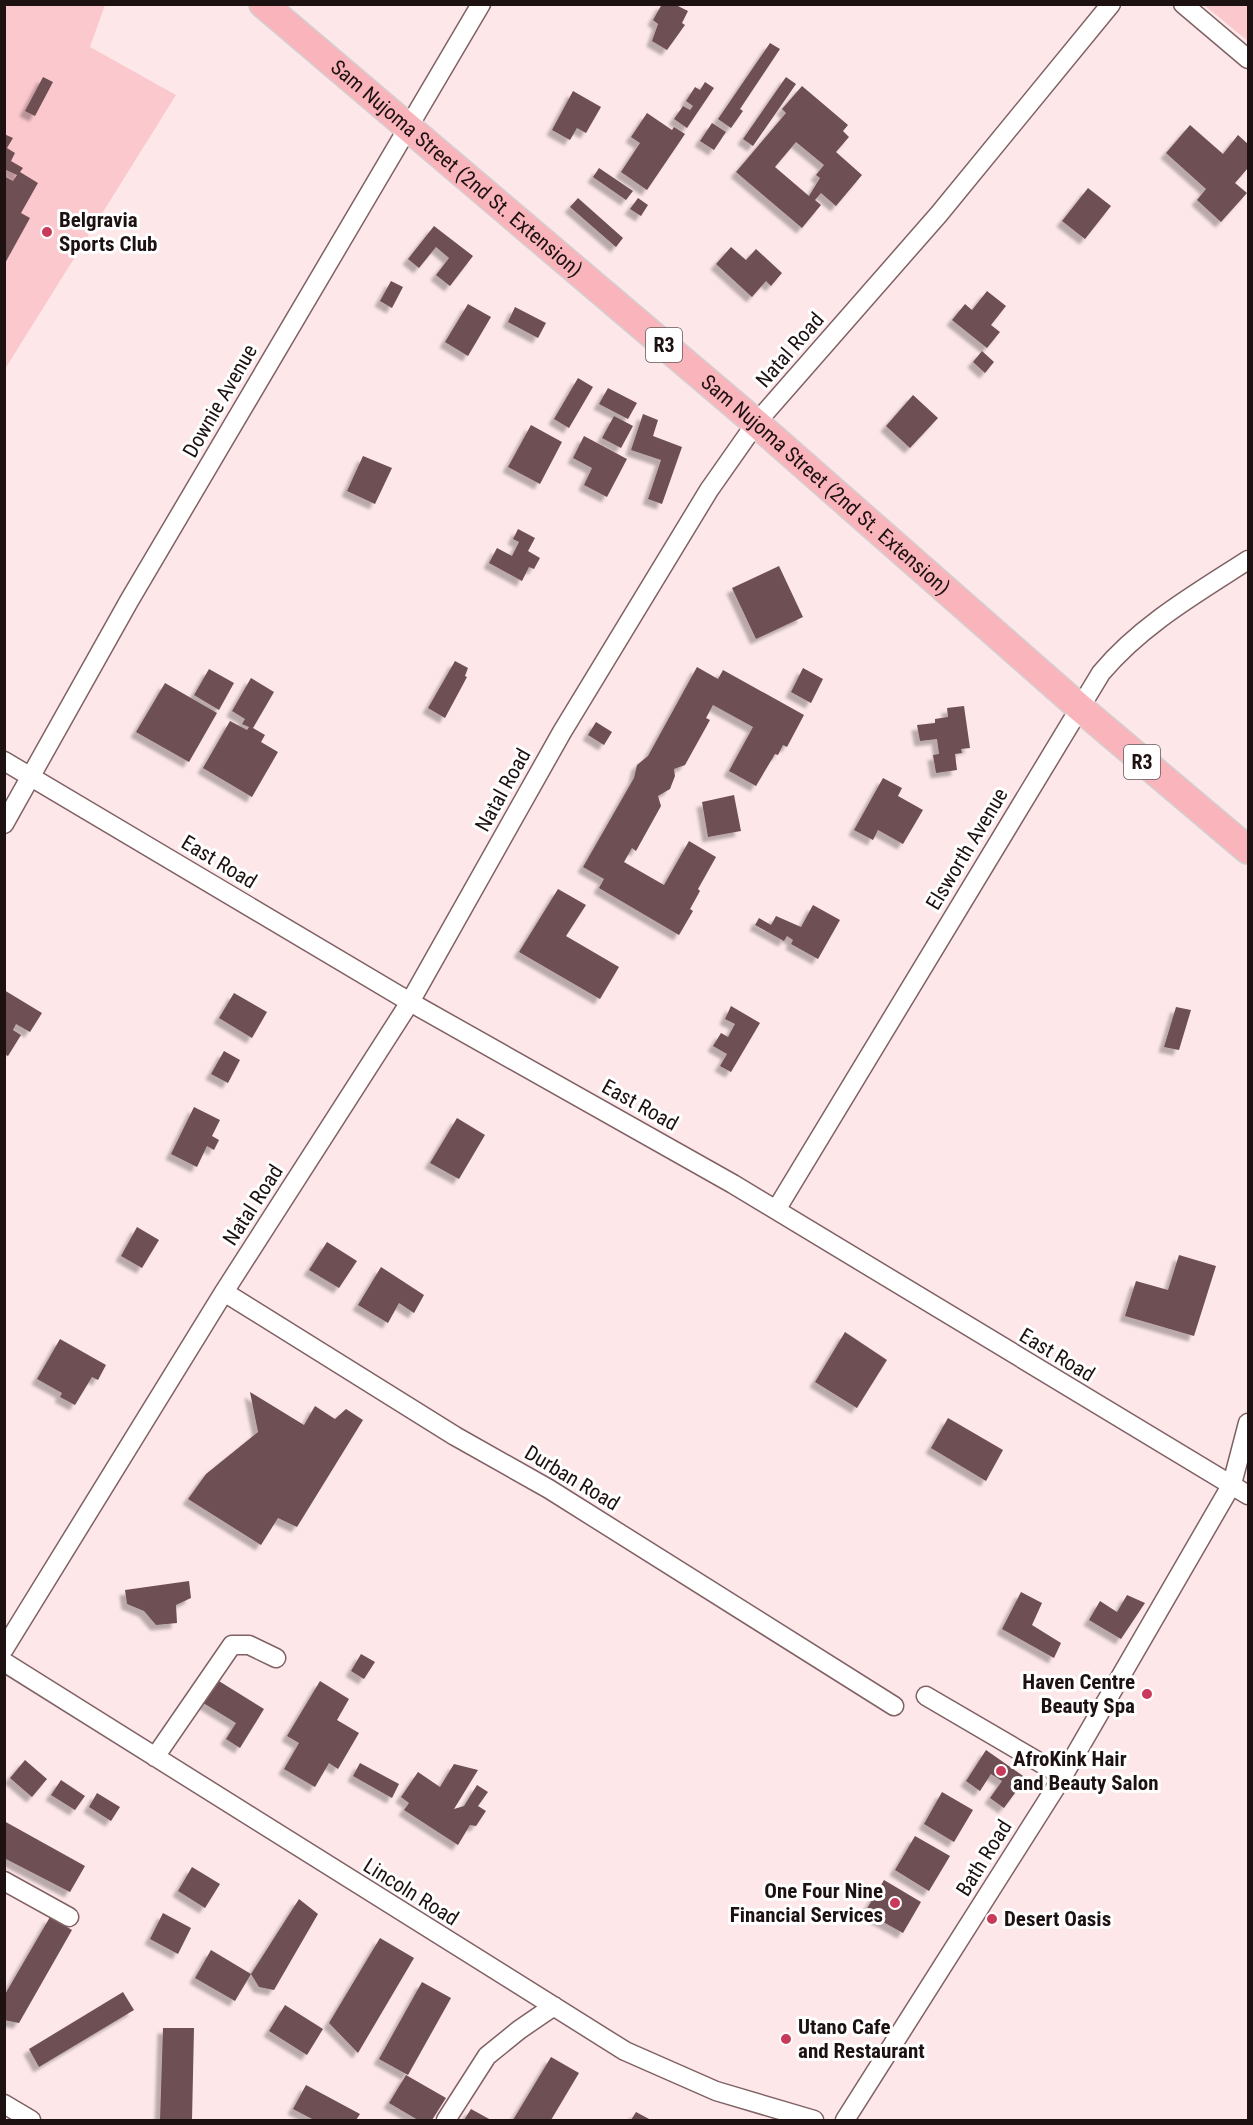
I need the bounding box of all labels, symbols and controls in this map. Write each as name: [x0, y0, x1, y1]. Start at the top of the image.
street label: Sam Nujoma Street (2nd St. Extension): [326, 55, 587, 282]
place label: Belgravia Sports Club: [59, 208, 157, 256]
marker: Belgravia Sports Club: [40, 225, 54, 239]
street label: Natal Road: [751, 308, 829, 392]
road number: R3: [646, 328, 682, 362]
street label: Downie Avenue: [178, 340, 262, 462]
street label: Sam Nujoma Street (2nd St. Extension): [696, 370, 955, 600]
street label: Natal Road: [470, 744, 536, 836]
road number: R3: [1124, 745, 1160, 779]
street label: Elsworth Avenue: [921, 784, 1013, 914]
street label: East Road: [177, 830, 261, 894]
street label: East Road: [598, 1074, 682, 1136]
street label: Natal Road: [218, 1160, 288, 1250]
street label: East Road: [1015, 1323, 1099, 1387]
street label: Durban Road: [520, 1440, 624, 1516]
place label: Haven Centre Beauty Spa: [1022, 1670, 1135, 1718]
marker: Haven Centre Beauty Spa: [1140, 1687, 1154, 1701]
place label: AfroKink Hair and Beauty Salon: [1013, 1747, 1158, 1795]
marker: AfroKink Hair and Beauty Salon: [994, 1764, 1008, 1778]
street label: Bath Road: [951, 1816, 1017, 1900]
street label: Lincoln Road: [359, 1853, 463, 1931]
place label: One Four Nine Financial Services: [730, 1879, 883, 1927]
marker: One Four Nine Financial Services: [888, 1896, 902, 1910]
place label: Desert Oasis: [1004, 1907, 1111, 1931]
marker: Desert Oasis: [985, 1912, 999, 1926]
place label: Utano Cafe and Restaurant: [798, 2015, 925, 2063]
marker: Utano Cafe and Restaurant: [779, 2032, 793, 2046]

